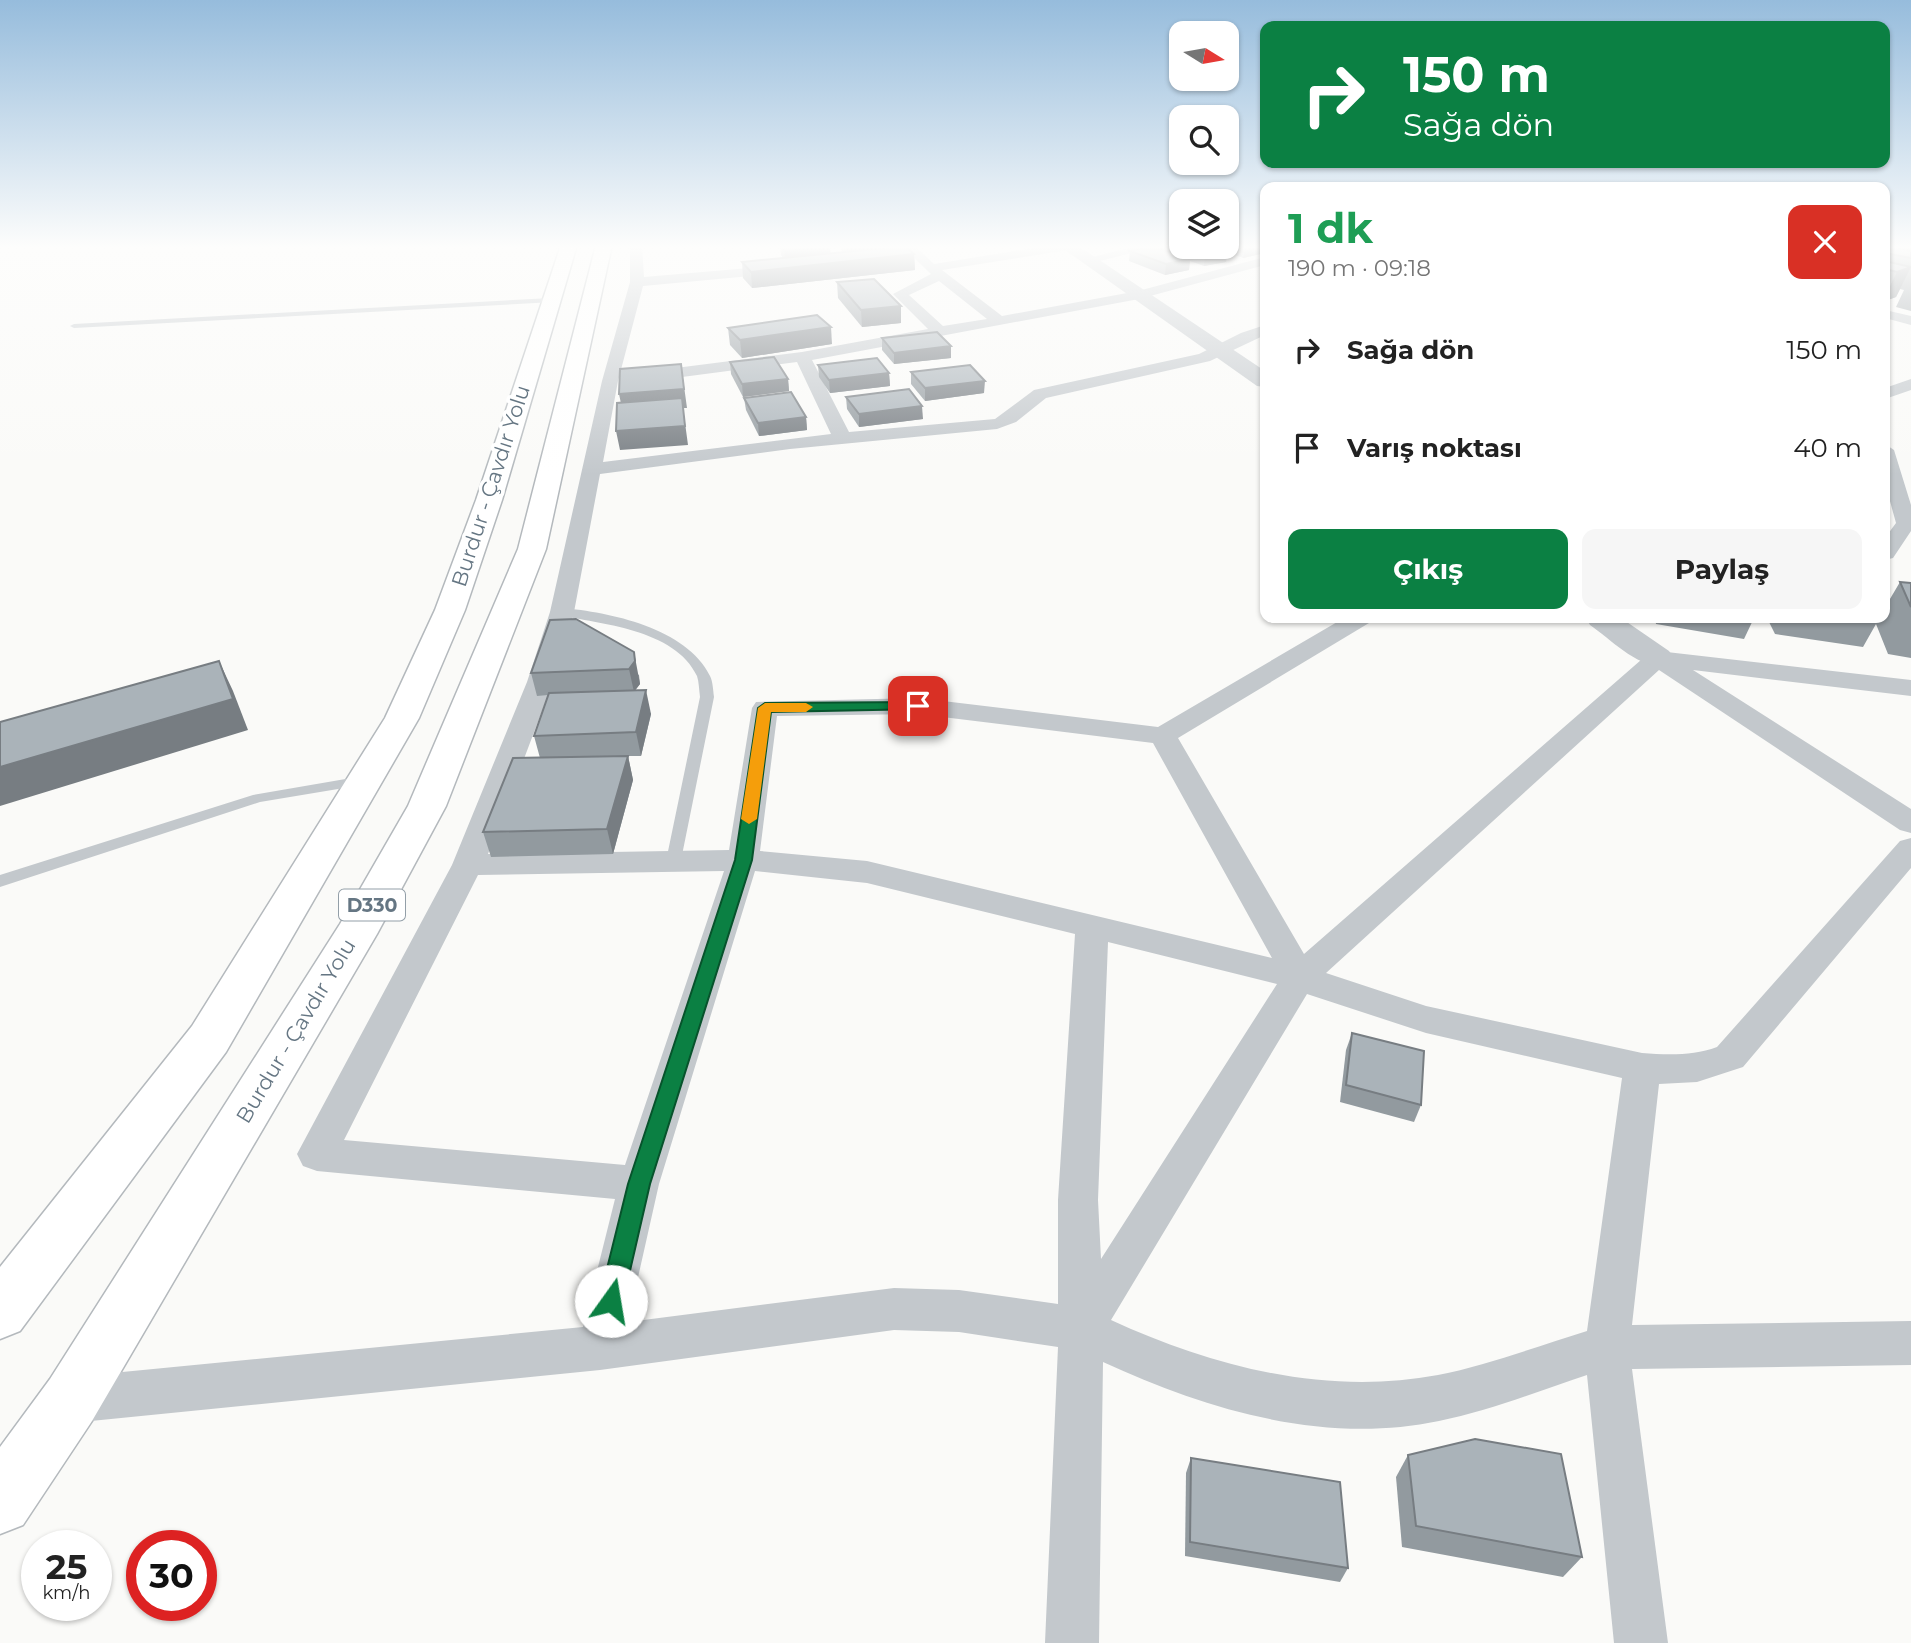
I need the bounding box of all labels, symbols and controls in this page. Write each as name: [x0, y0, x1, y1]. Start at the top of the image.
north arrow: [1169, 21, 1239, 91]
map controls: [1169, 21, 1239, 259]
text: 150 m: [1403, 45, 1550, 104]
icon: right: [1288, 49, 1379, 140]
button: search: [1169, 105, 1239, 175]
text: Sağa dön: [1403, 105, 1554, 144]
button: layers: [1169, 189, 1239, 259]
text: 1 dk: [1288, 202, 1373, 254]
button: close: [1788, 205, 1862, 279]
text: 190 m · 09:18: [1288, 254, 1431, 282]
icon: right: [1288, 331, 1326, 369]
text: Sağa dön: [1347, 334, 1474, 366]
text: 150 m: [1786, 334, 1862, 366]
street label: Burdur - Çavdır Yolu: [446, 382, 535, 590]
icon: arrive: [1288, 429, 1326, 467]
text: Varış noktası: [1347, 432, 1522, 464]
text: 40 m: [1793, 432, 1862, 464]
button: Çıkış: [1288, 529, 1568, 609]
button: Paylaş: [1582, 529, 1862, 609]
pin: [888, 676, 948, 736]
icon: arrive: [899, 687, 937, 725]
road number: D330: [339, 890, 405, 920]
street label: Burdur - Çavdır Yolu: [231, 934, 361, 1127]
position arrow: [574, 1264, 648, 1338]
speed limit sign: 30: [126, 1530, 217, 1621]
text: 25: [46, 1545, 87, 1588]
text: km/h: [42, 1582, 91, 1604]

